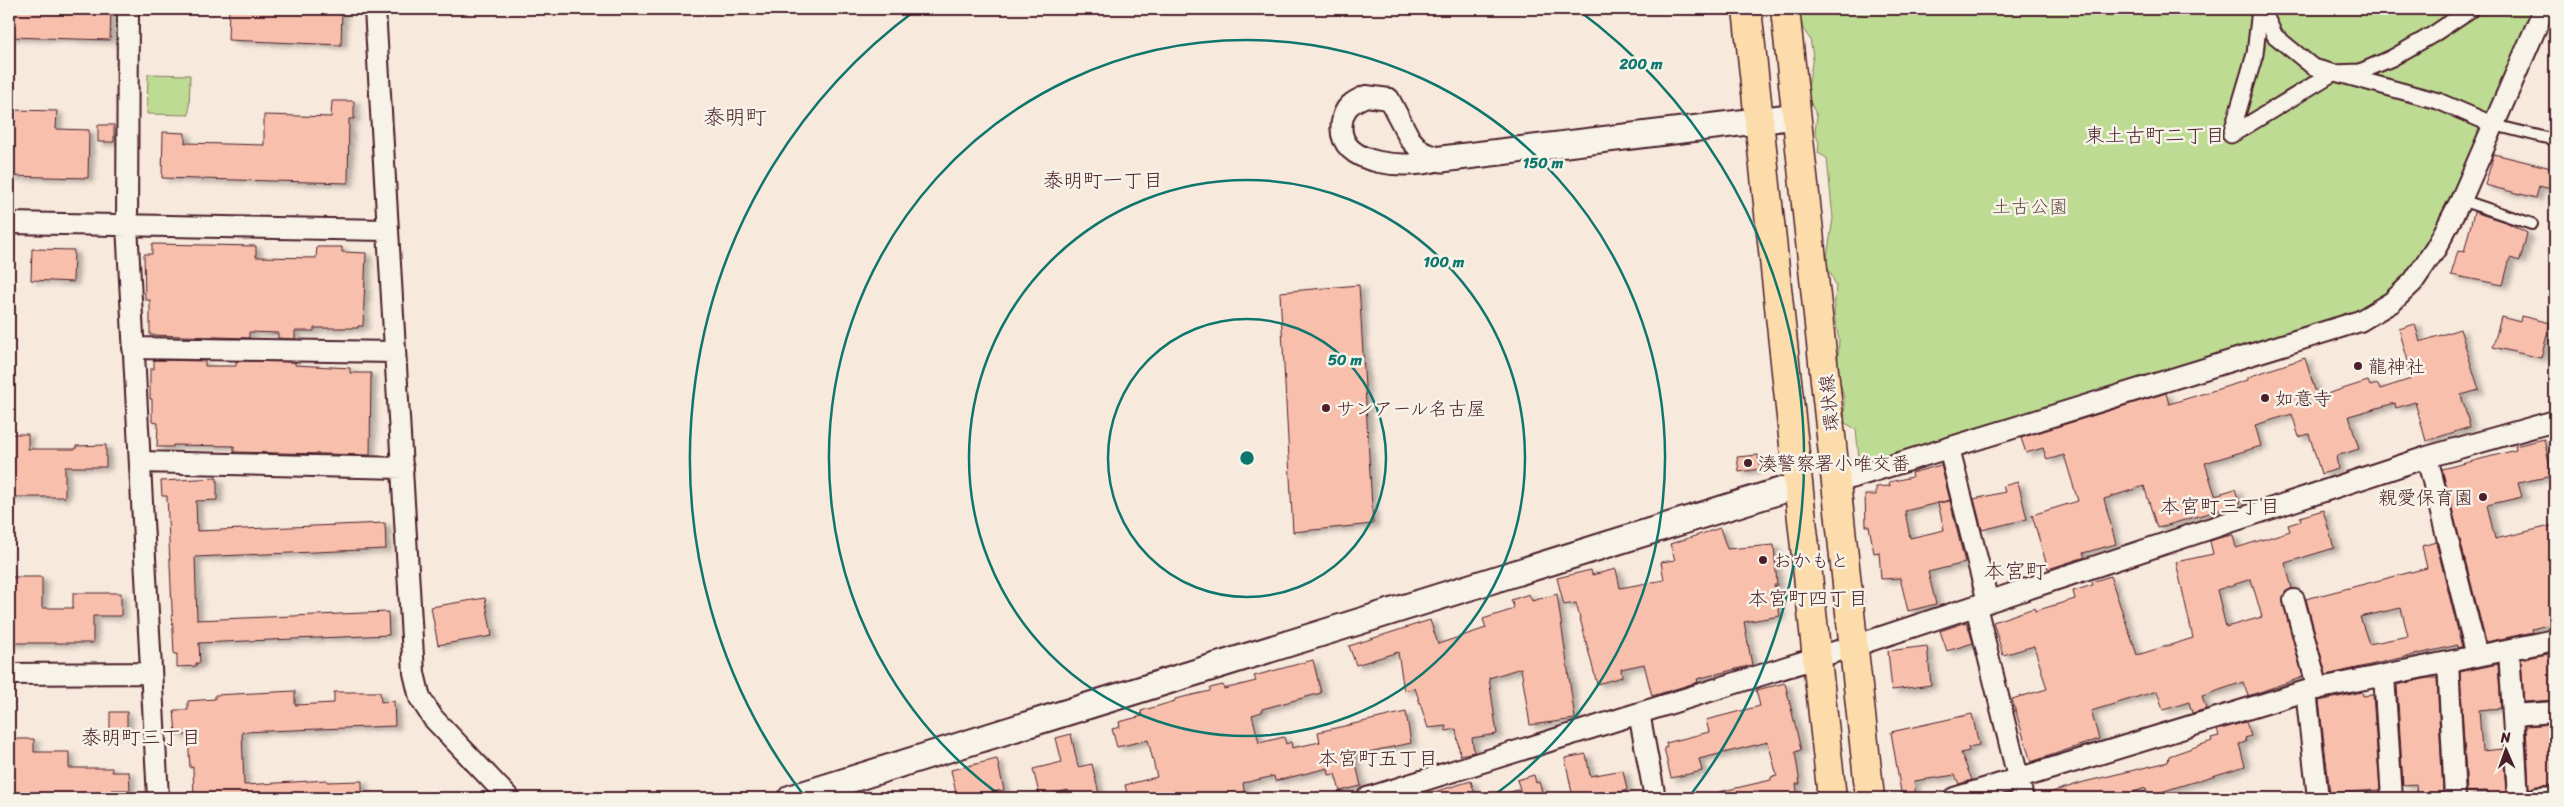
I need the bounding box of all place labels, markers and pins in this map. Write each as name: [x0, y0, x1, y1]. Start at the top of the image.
place label: 龍神社: [2368, 350, 2425, 383]
marker: 龍神社: [2352, 360, 2364, 372]
place label: 如意寺: [2275, 382, 2332, 415]
place label: サンアール名古屋: [1336, 392, 1486, 425]
marker: 如意寺: [2259, 392, 2271, 404]
marker: サンアール名古屋: [1320, 402, 1332, 414]
place label: 湊警察署小唯交番: [1758, 447, 1910, 480]
centre of rings: [1238, 449, 1256, 467]
marker: 湊警察署小唯交番: [1742, 457, 1754, 469]
place label: 親愛保育園: [2378, 481, 2473, 514]
marker: 親愛保育園: [2477, 491, 2489, 503]
place label: おかもと: [1773, 544, 1849, 577]
marker: おかもと: [1757, 554, 1769, 566]

